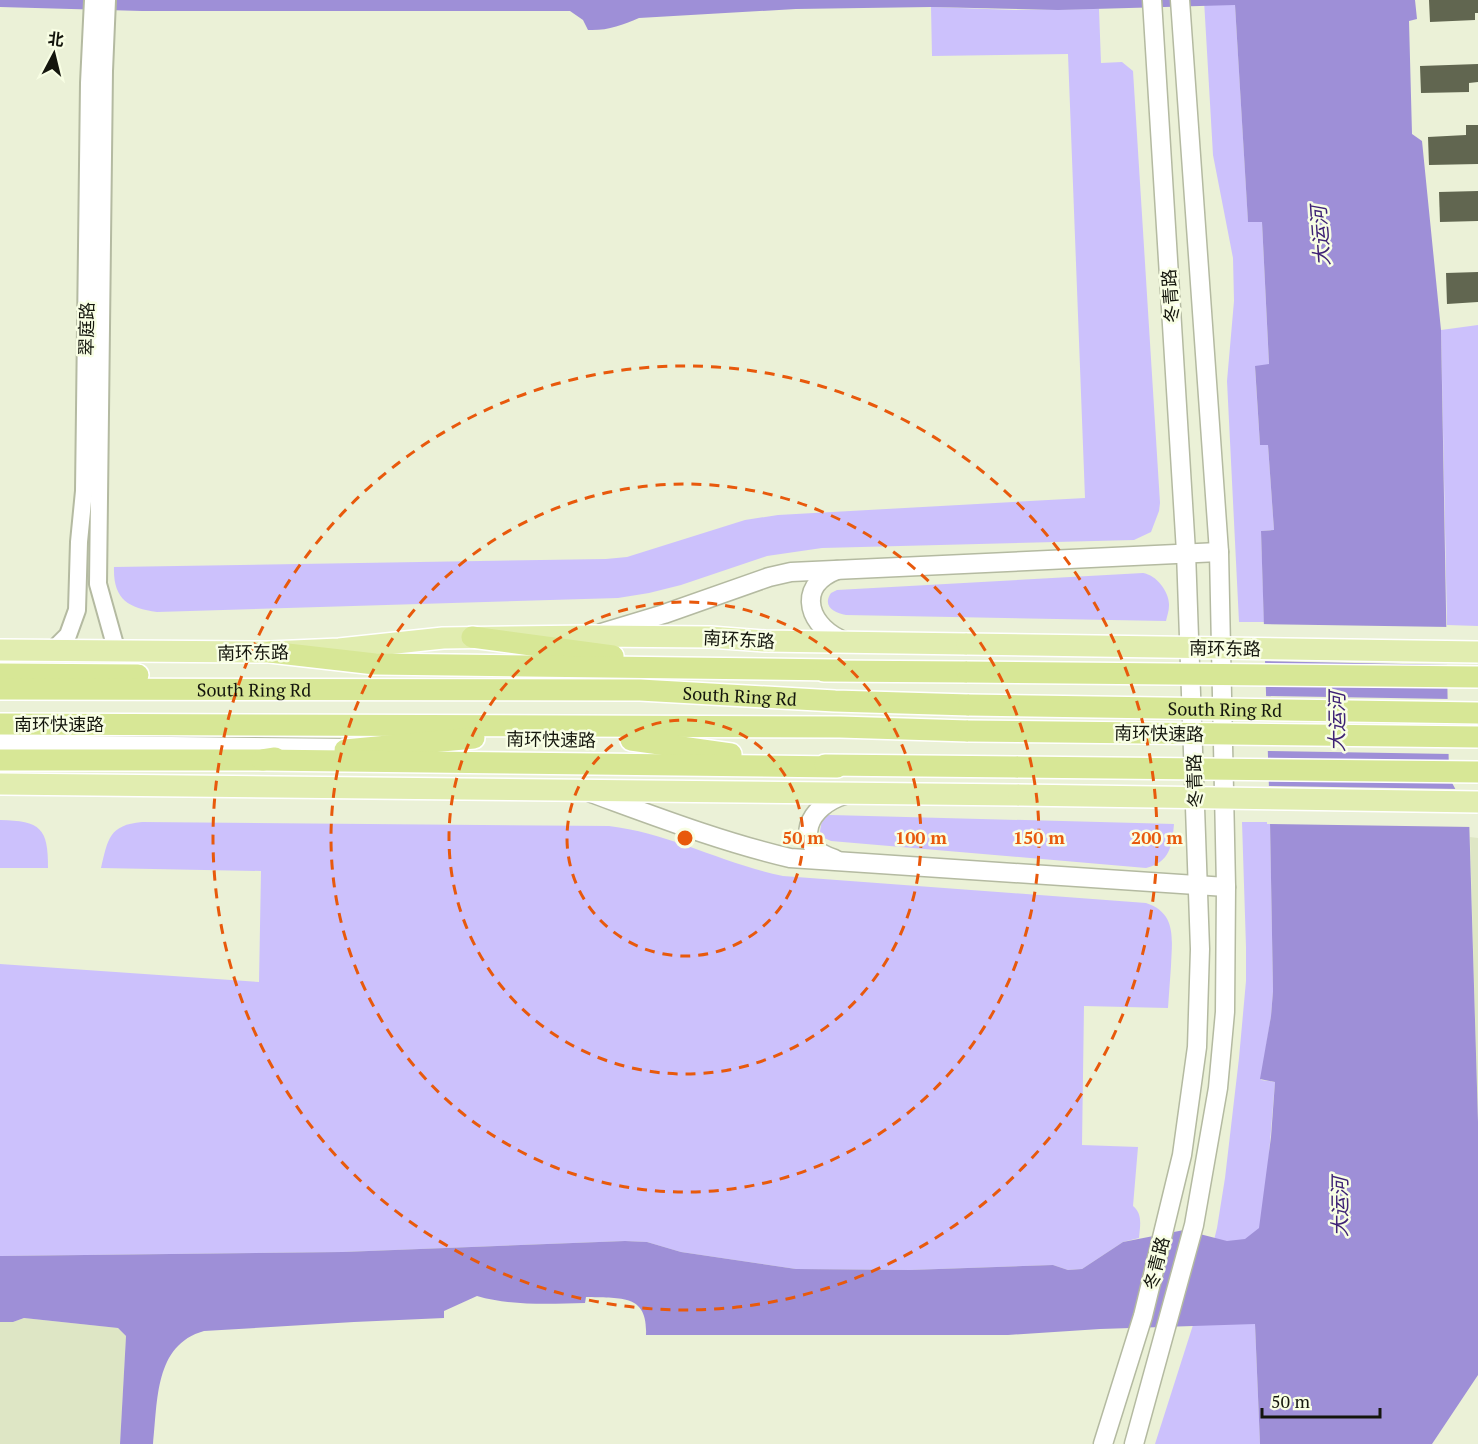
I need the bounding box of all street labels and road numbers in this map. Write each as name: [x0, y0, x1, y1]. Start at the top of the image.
street label: 冬青路: [1156, 268, 1184, 324]
street label: 翠庭路: [74, 302, 98, 356]
street label: 南环东路: [702, 625, 776, 653]
street label: 南环东路: [1189, 635, 1261, 661]
street label: 南环东路: [217, 639, 289, 665]
street label: South Ring Rd: [197, 677, 311, 701]
street label: South Ring Rd: [682, 680, 798, 711]
street label: South Ring Rd: [1168, 696, 1282, 722]
street label: 南环快速路: [14, 712, 104, 736]
street label: 南环快速路: [1114, 720, 1204, 746]
street label: 南环快速路: [506, 726, 596, 752]
street label: 冬青路: [1181, 754, 1207, 808]
street label: 冬青路: [1138, 1234, 1174, 1292]

